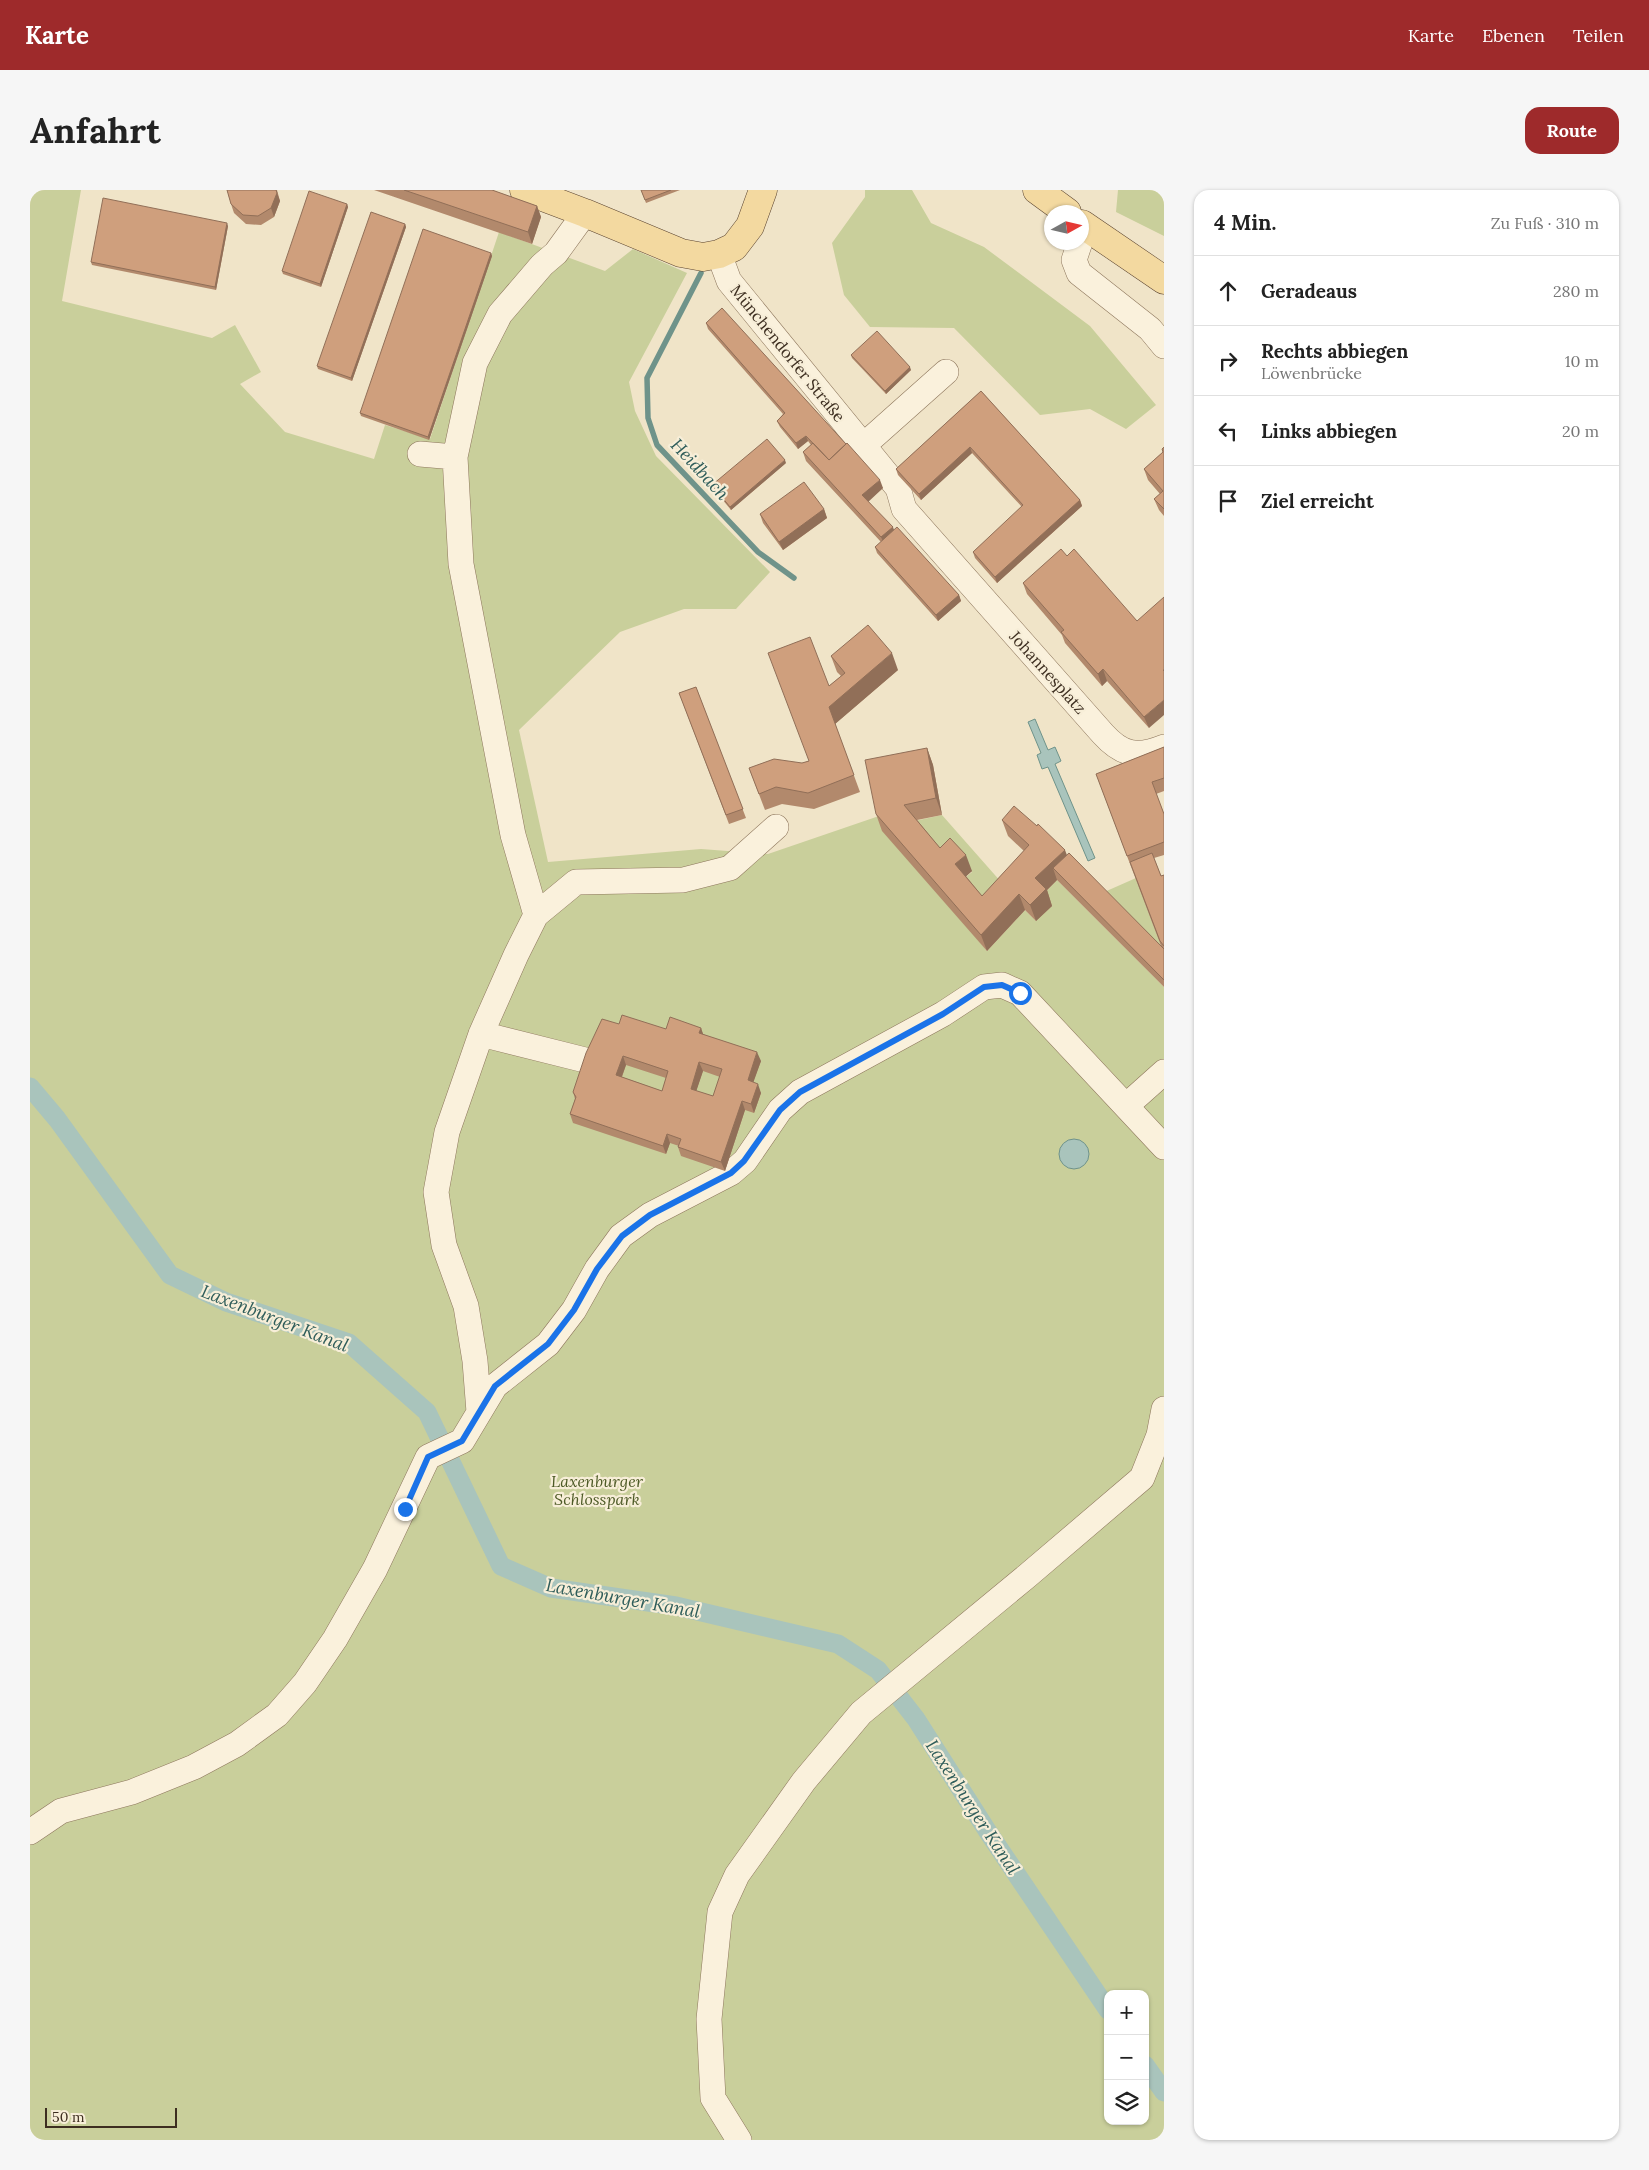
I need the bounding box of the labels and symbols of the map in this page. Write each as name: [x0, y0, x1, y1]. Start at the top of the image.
north arrow: [1044, 205, 1089, 250]
street label: Münchendorfer Straße: [726, 280, 850, 426]
water label: Heidbach: [666, 433, 735, 505]
street label: Johannesplatz: [1005, 626, 1091, 718]
route start: [1009, 982, 1032, 1005]
water label: Laxenburger Kanal: [198, 1279, 352, 1357]
park label: Laxenburger Schlosspark: [551, 1471, 644, 1509]
route end: [394, 1498, 417, 1521]
water label: Laxenburger Kanal: [544, 1573, 702, 1623]
water label: Laxenburger Kanal: [921, 1735, 1025, 1879]
scale bar: [45, 2105, 178, 2128]

